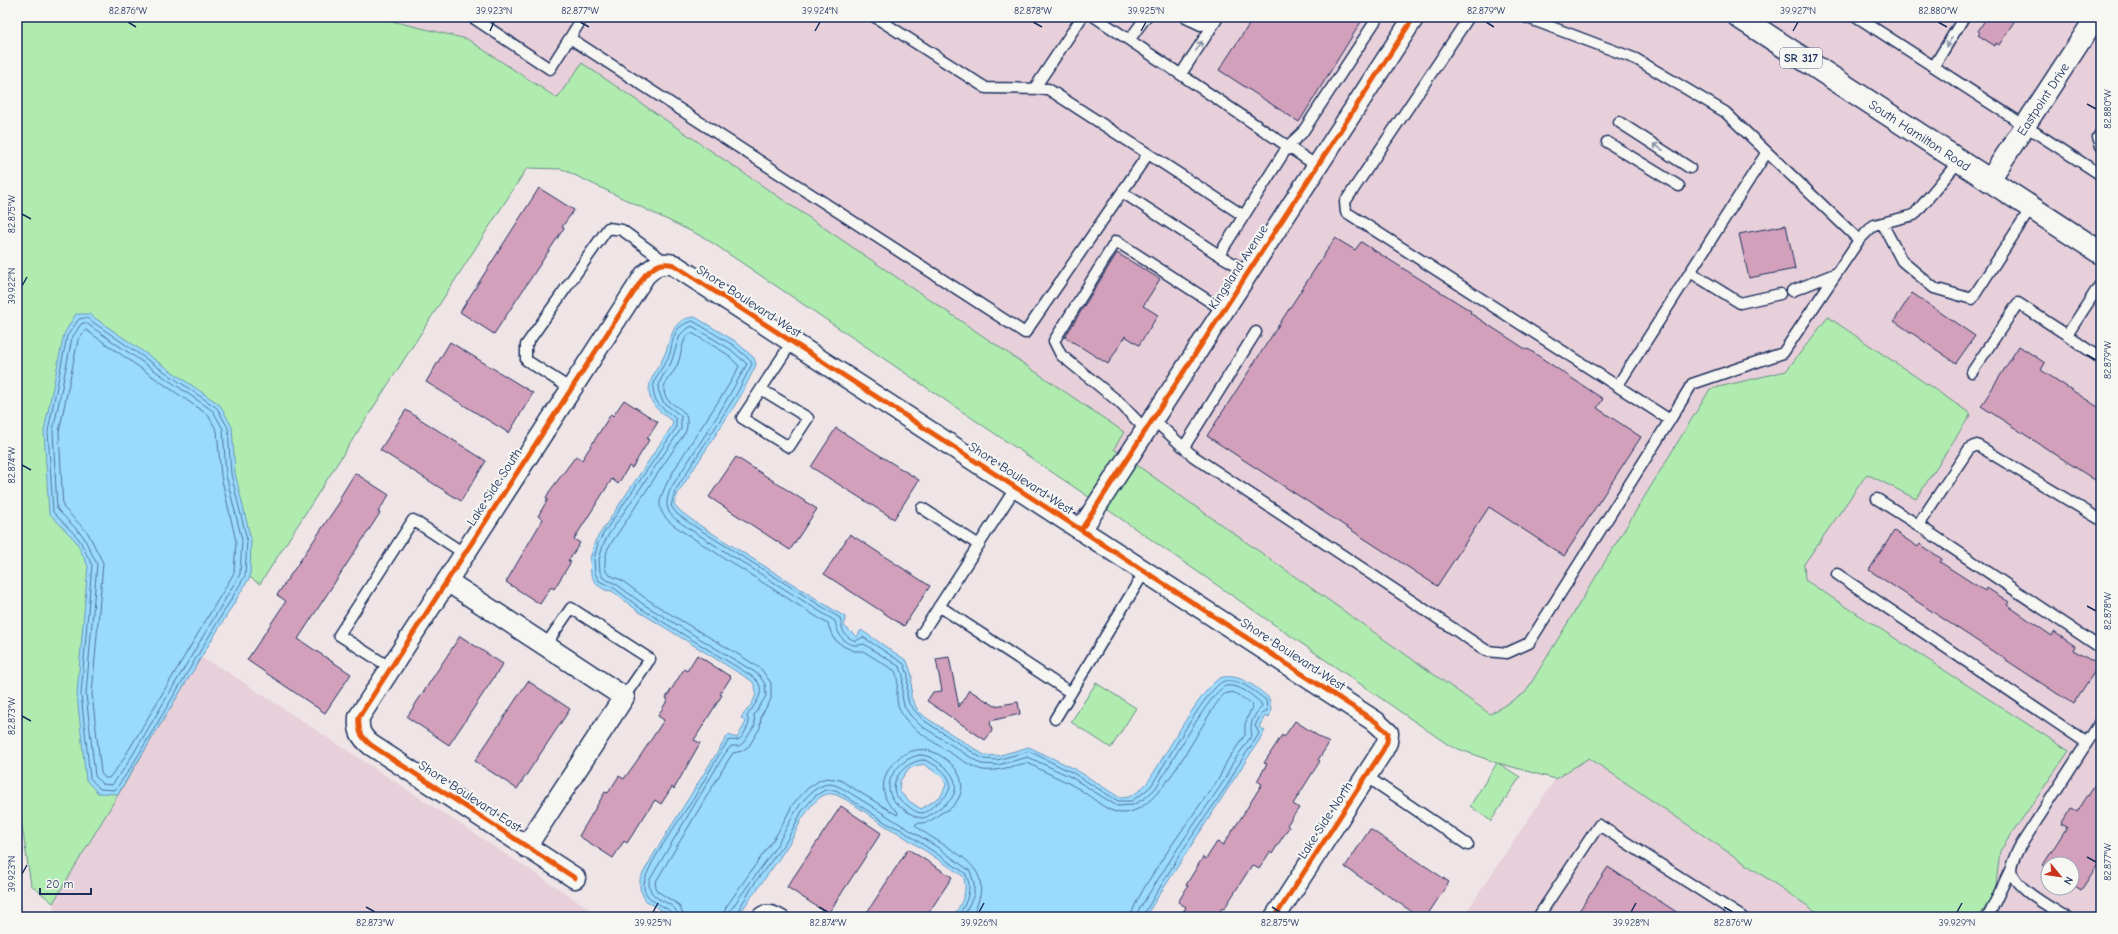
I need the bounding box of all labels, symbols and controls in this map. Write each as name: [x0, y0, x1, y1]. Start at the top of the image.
text: 82.876°W: [109, 5, 147, 17]
text: 39.923°N: [476, 5, 512, 17]
text: 82.877°W: [561, 5, 599, 17]
text: 39.924°N: [802, 5, 838, 17]
text: 82.878°W: [1014, 5, 1052, 17]
text: 39.925°N: [1128, 5, 1164, 17]
text: 82.879°W: [1467, 5, 1505, 17]
text: 39.927°N: [1780, 5, 1816, 17]
text: 82.880°W: [1918, 5, 1958, 17]
one-way arrow: [1945, 36, 1953, 47]
one-way arrow: [1195, 41, 1203, 52]
road number: SR 317: [1780, 48, 1822, 68]
street label: Eastpoint Drive: [2013, 59, 2072, 138]
text: 82.880°W: [2102, 89, 2114, 129]
street label: South Hamilton Road: [1866, 96, 1974, 174]
one-way arrow: [1653, 143, 1664, 151]
text: 82.875°W: [6, 194, 18, 233]
street label: Kingsland Avenue: [1205, 222, 1271, 312]
street label: Shore Boulevard West: [694, 262, 805, 341]
text: 39.922°N: [6, 268, 18, 304]
text: 82.879°W: [2102, 341, 2114, 379]
street label: Shore Boulevard West: [966, 439, 1077, 518]
text: 82.874°W: [6, 446, 18, 483]
street label: Lake Side South: [463, 446, 525, 528]
text: 82.878°W: [2102, 592, 2114, 630]
street label: Shore Boulevard West: [1238, 615, 1349, 694]
text: 82.873°W: [6, 697, 18, 735]
street label: Shore Boulevard East: [416, 757, 525, 835]
street label: Lake Side North: [1294, 779, 1356, 861]
text: 82.877°W: [2102, 843, 2114, 881]
text: 39.923°N: [6, 856, 18, 892]
north arrow: [2040, 856, 2080, 896]
scale bar: [40, 870, 91, 896]
text: N: [2061, 874, 2076, 887]
text: 20 m: [46, 877, 74, 891]
text: 82.873°W: [356, 917, 394, 929]
text: 39.925°N: [635, 917, 671, 929]
text: 82.874°W: [810, 917, 847, 929]
text: 39.926°N: [961, 917, 997, 929]
text: 82.875°W: [1261, 917, 1300, 929]
text: 39.928°N: [1613, 917, 1649, 929]
text: 82.876°W: [1714, 917, 1752, 929]
text: 39.929°N: [1939, 917, 1975, 929]

